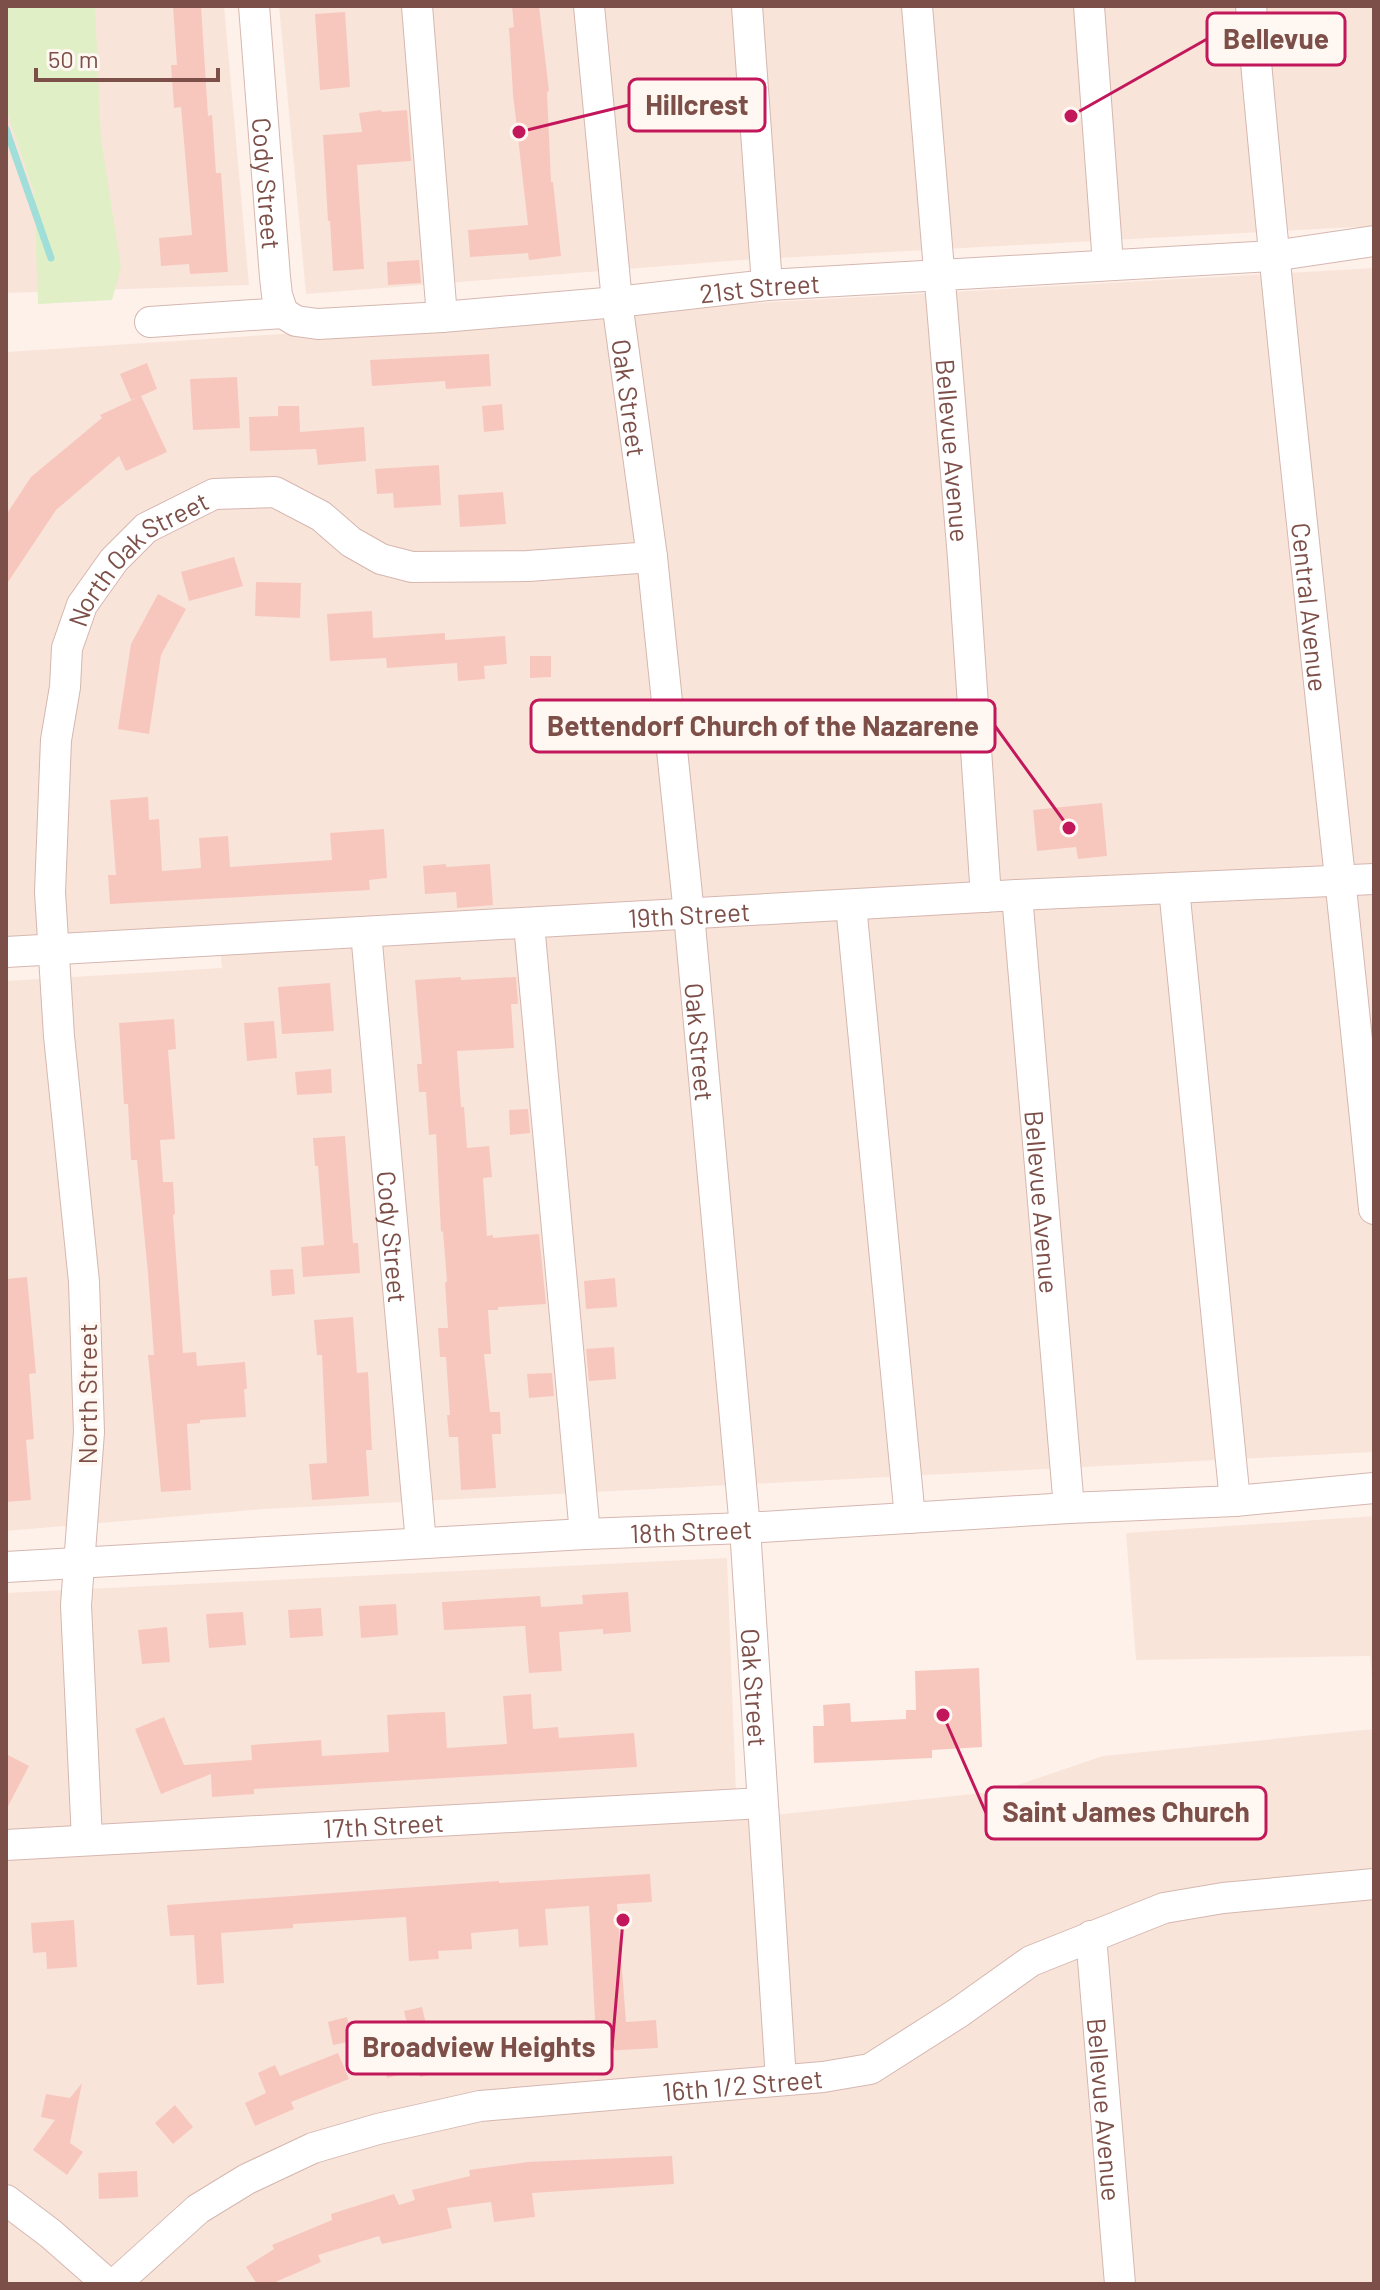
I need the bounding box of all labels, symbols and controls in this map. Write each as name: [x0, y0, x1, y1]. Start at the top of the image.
callout: Bellevue: [1207, 13, 1345, 65]
text: Bellevue: [1223, 21, 1329, 55]
scale bar: [36, 32, 218, 82]
text: 50 m: [48, 44, 99, 73]
callout: Hillcrest: [629, 79, 765, 131]
text: Hillcrest: [645, 87, 749, 121]
street label: Cody Street: [247, 116, 288, 251]
street label: 21st Street: [698, 267, 821, 308]
street label: Oak Street: [607, 337, 654, 459]
street label: Bellevue Avenue: [931, 358, 977, 543]
street label: North Oak Street: [60, 484, 213, 630]
street label: Central Avenue: [1286, 521, 1335, 693]
callout: Bettendorf Church of the Nazarene: [531, 700, 995, 752]
text: Bettendorf Church of the Nazarene: [547, 708, 979, 742]
street label: 19th Street: [627, 895, 751, 932]
street label: Oak Street: [680, 981, 721, 1102]
street label: Bellevue Avenue: [1020, 1109, 1066, 1295]
street label: Cody Street: [372, 1169, 415, 1304]
street label: North Street: [71, 1323, 102, 1465]
street label: 18th Street: [629, 1512, 753, 1548]
street label: Oak Street: [736, 1627, 775, 1748]
callout: Saint James Church: [986, 1787, 1266, 1839]
text: Saint James Church: [1002, 1794, 1250, 1828]
street label: 17th Street: [322, 1805, 445, 1843]
street label: Bellevue Avenue: [1082, 2017, 1129, 2202]
callout: Broadview Heights: [347, 2022, 612, 2074]
text: Broadview Heights: [362, 2029, 596, 2063]
street label: 16th 1/2 Street: [661, 2062, 824, 2106]

